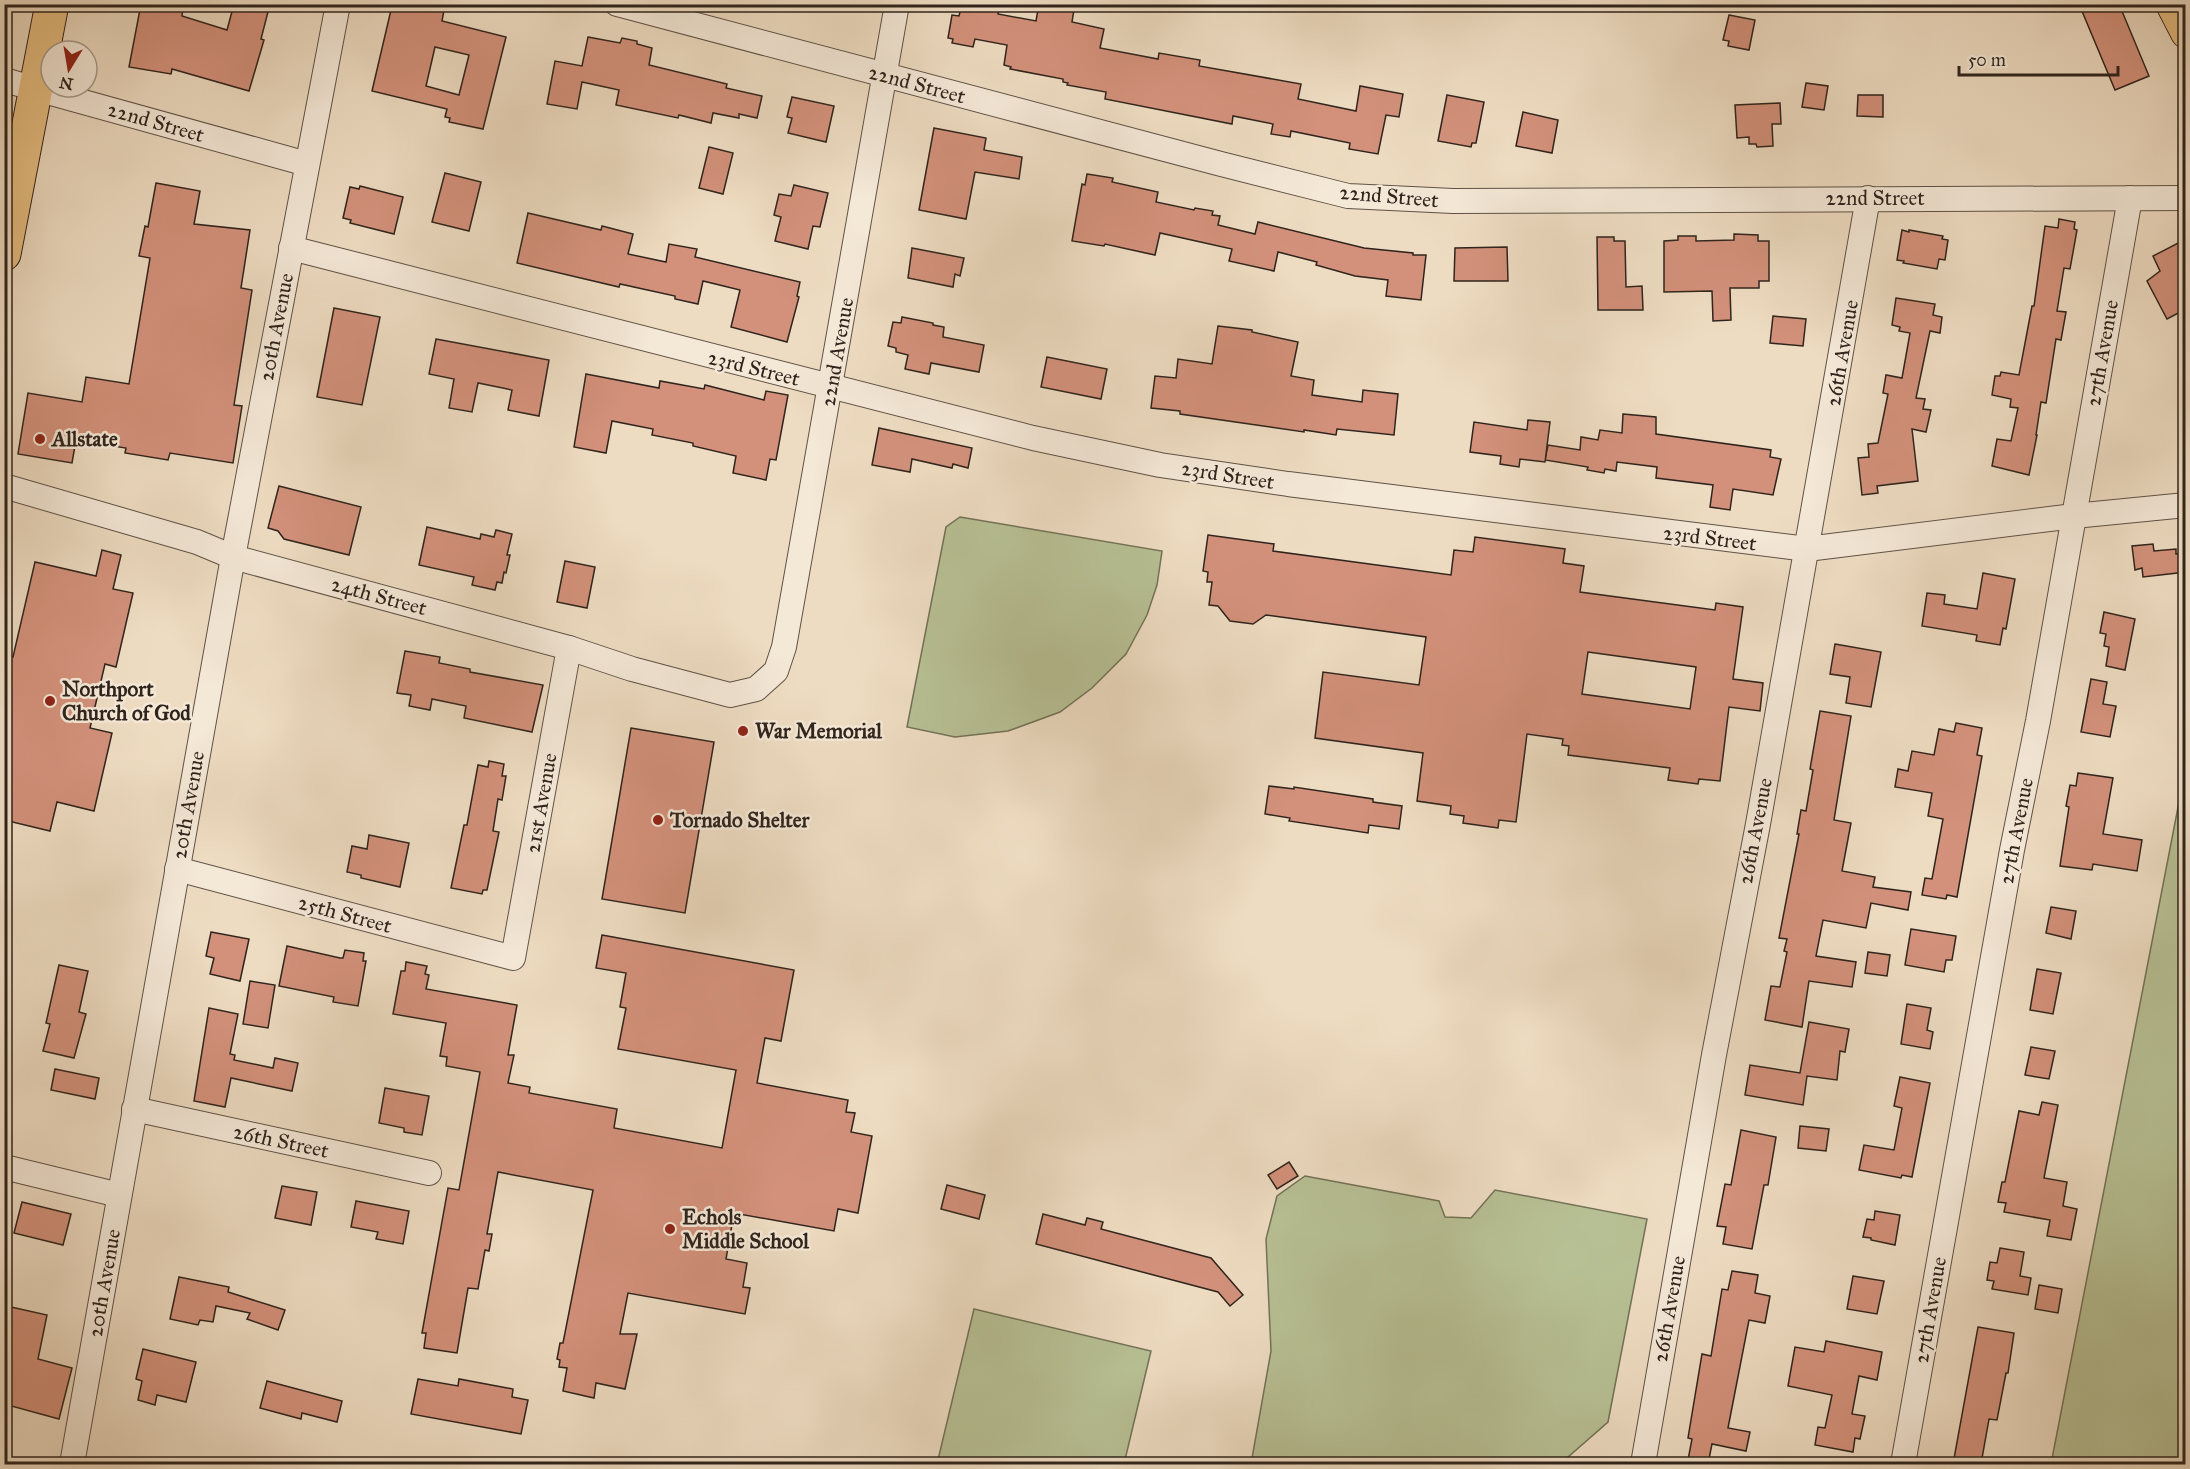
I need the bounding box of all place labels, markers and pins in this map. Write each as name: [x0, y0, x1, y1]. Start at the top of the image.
place label: Allstate: [50, 426, 118, 452]
marker: Allstate: [33, 432, 47, 446]
place label: Northport Church of God: [62, 676, 191, 726]
marker: Northport Church of God: [43, 694, 57, 708]
place label: War Memorial: [755, 718, 883, 744]
marker: War Memorial: [736, 724, 750, 738]
place label: Tornado Shelter: [669, 807, 810, 833]
marker: Tornado Shelter: [651, 813, 665, 827]
place label: Echols Middle School: [682, 1204, 810, 1254]
marker: Echols Middle School: [663, 1222, 677, 1236]

